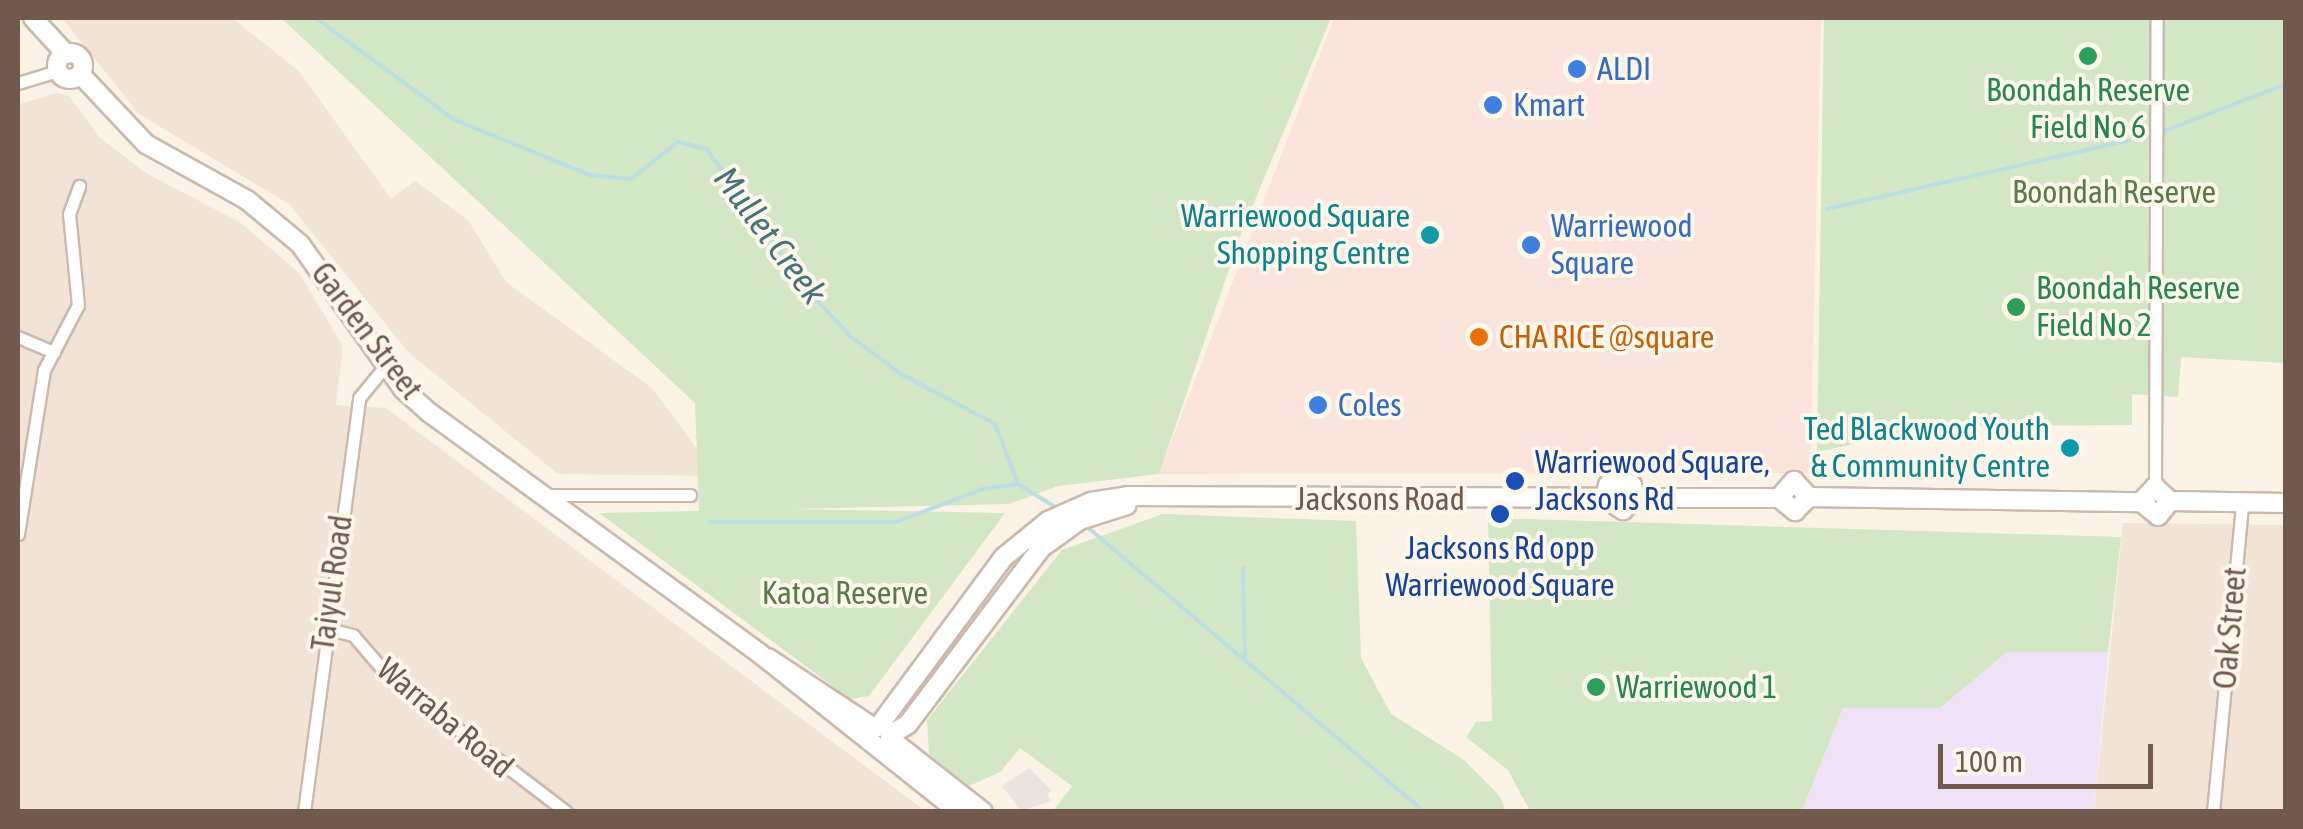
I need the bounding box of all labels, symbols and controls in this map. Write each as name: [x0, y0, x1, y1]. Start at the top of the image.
marker: Boondah Reserve Field No 6: [2077, 45, 2099, 67]
place label: ALDI: [1597, 50, 1651, 88]
marker: ALDI: [1566, 58, 1588, 80]
place label: Boondah Reserve Field No 6: [1986, 72, 2190, 147]
place label: Kmart: [1513, 86, 1585, 124]
marker: Kmart: [1482, 94, 1504, 116]
water label: Mullet Creek: [706, 158, 836, 312]
park label: Boondah Reserve: [2012, 173, 2216, 211]
place label: Warriewood Square Shopping Centre: [1181, 198, 1410, 273]
place label: Warriewood Square: [1551, 208, 1693, 283]
marker: Warriewood Square Shopping Centre: [1419, 224, 1441, 246]
marker: Warriewood Square: [1520, 234, 1542, 256]
street label: Garden Street: [303, 255, 431, 407]
place label: Boondah Reserve Field No 2: [2036, 270, 2240, 345]
marker: Boondah Reserve Field No 2: [2005, 296, 2027, 318]
place label: CHA RICE @square: [1499, 318, 1714, 356]
marker: CHA RICE @square: [1468, 326, 1490, 348]
place label: Coles: [1338, 386, 1401, 424]
marker: Coles: [1307, 394, 1329, 416]
place label: Ted Blackwood Youth & Community Centre: [1804, 411, 2050, 486]
marker: Ted Blackwood Youth & Community Centre: [2059, 437, 2081, 459]
place label: Warriewood Square, Jacksons Rd: [1535, 444, 1770, 519]
marker: Warriewood Square, Jacksons Rd: [1504, 470, 1526, 492]
street label: Jacksons Road: [1295, 480, 1465, 518]
marker: Jacksons Rd opp Warriewood Square: [1489, 503, 1511, 525]
street label: Taiyul Road: [303, 513, 361, 653]
place label: Jacksons Rd opp Warriewood Square: [1386, 530, 1614, 605]
street label: Oak Street: [2206, 565, 2254, 691]
park label: Katoa Reserve: [762, 574, 928, 612]
street label: Warraba Road: [369, 650, 521, 786]
place label: Warriewood 1: [1616, 668, 1777, 706]
marker: Warriewood 1: [1585, 676, 1607, 698]
scale bar: [1943, 724, 2158, 786]
text: 100 m: [1955, 744, 2023, 778]

